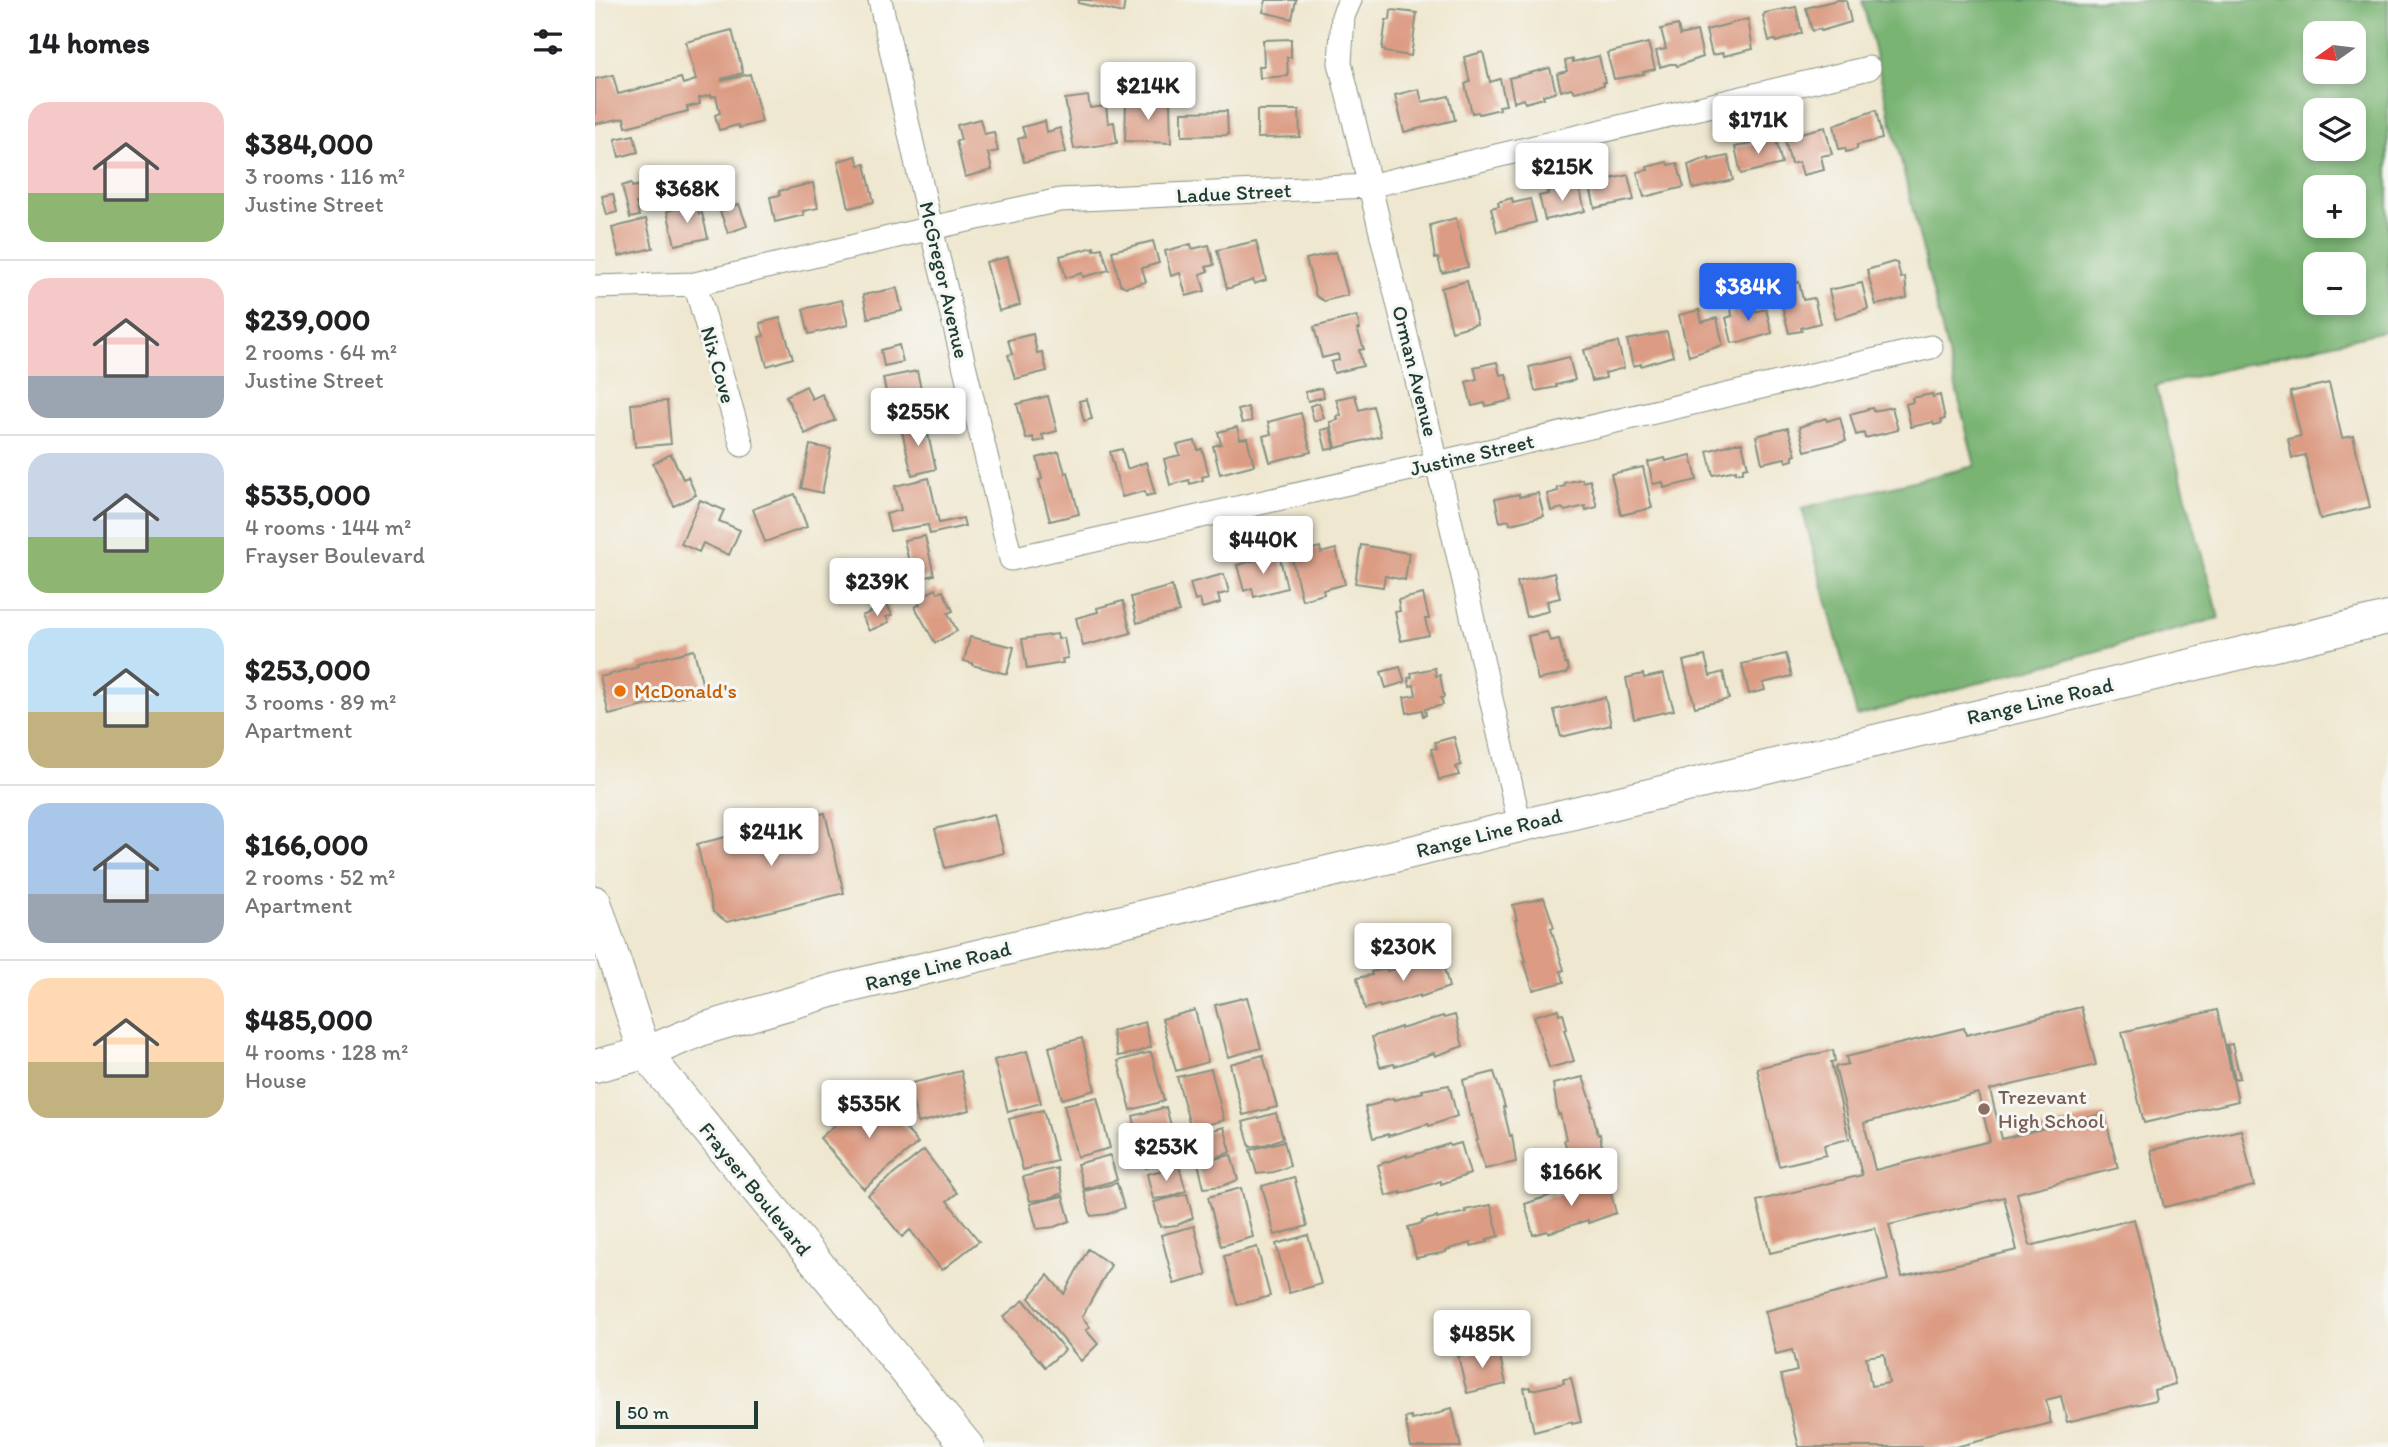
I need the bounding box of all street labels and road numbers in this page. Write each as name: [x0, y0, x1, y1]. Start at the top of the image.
street label: Ladue Street: [1176, 177, 1292, 208]
street label: McGregor Avenue: [914, 199, 975, 361]
street label: Orman Avenue: [1387, 303, 1444, 439]
street label: Nix Cove: [696, 324, 741, 406]
street label: Justine Street: [1407, 428, 1536, 481]
street label: Range Line Road: [1964, 671, 2116, 730]
street label: Range Line Road: [1413, 802, 1565, 863]
street label: Range Line Road: [862, 935, 1014, 996]
street label: Frayser Boulevard: [694, 1117, 817, 1260]

